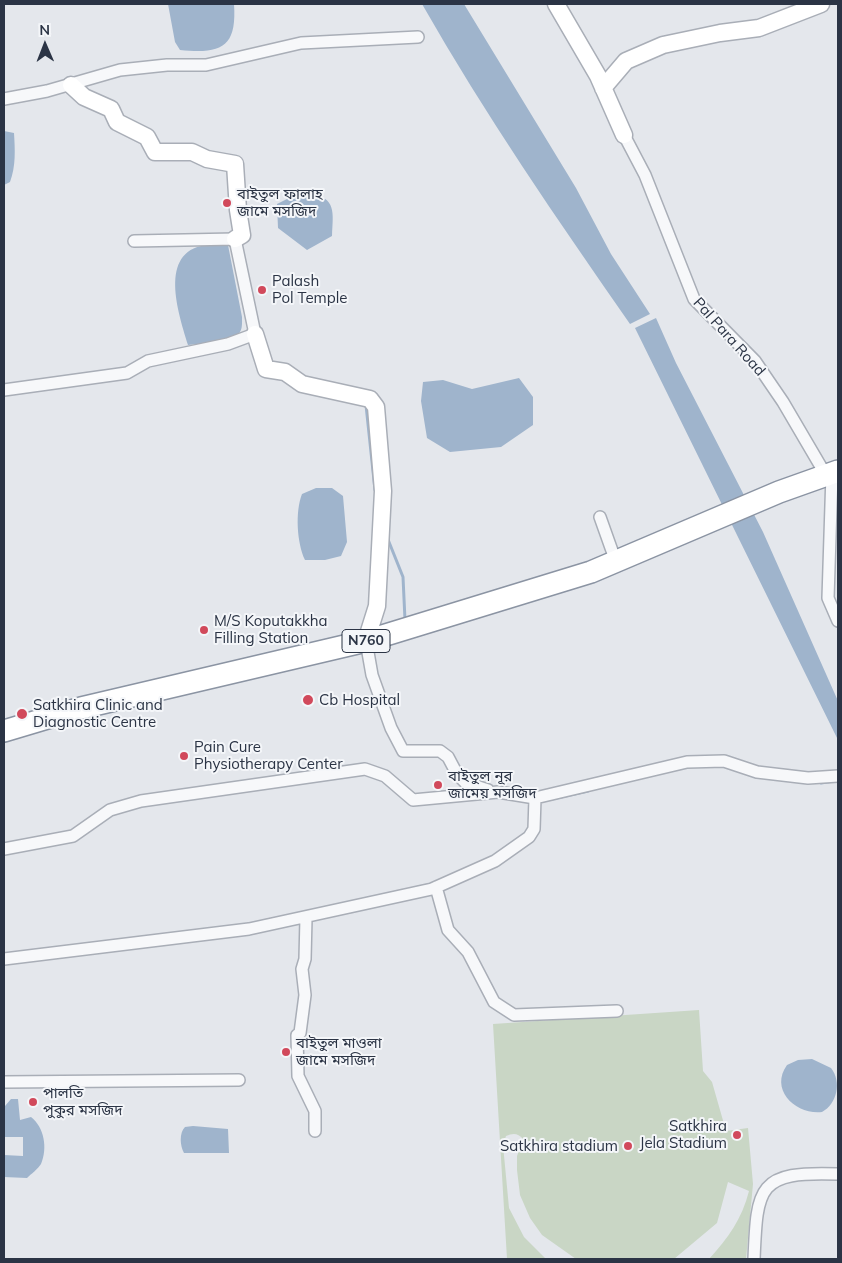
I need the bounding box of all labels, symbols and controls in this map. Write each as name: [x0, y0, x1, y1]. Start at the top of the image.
north arrow: [20, 20, 70, 70]
text: N: [39, 21, 50, 39]
place label: বাইতুল ফালাহ জামে মসজিদ: [237, 185, 323, 220]
marker: বাইতুল ফালাহ জামে মসজিদ: [221, 197, 233, 209]
place label: Palash Pol Temple: [272, 272, 347, 307]
marker: Palash Pol Temple: [256, 284, 268, 296]
street label: Pal Para Road: [689, 294, 769, 380]
place label: M/S Koputakkha Filling Station: [214, 612, 327, 647]
marker: M/S Koputakkha Filling Station: [198, 624, 210, 636]
road number: N760: [342, 630, 390, 652]
place label: Cb Hospital: [319, 691, 400, 709]
marker: Cb Hospital: [301, 693, 315, 707]
place label: Satkhira Clinic and Diagnostic Centre: [33, 696, 163, 731]
marker: Satkhira Clinic and Diagnostic Centre: [15, 707, 29, 721]
place label: Pain Cure Physiotherapy Center: [194, 738, 343, 773]
marker: Pain Cure Physiotherapy Center: [178, 750, 190, 762]
place label: বাইতুল নূর জামেয় মসজিদ: [448, 767, 537, 802]
marker: বাইতুল নূর জামেয় মসজিদ: [432, 779, 444, 791]
place label: বাইতুল মাওলা জামে মসজিদ: [296, 1034, 382, 1069]
marker: বাইতুল মাওলা জামে মসজিদ: [280, 1046, 292, 1058]
place label: পালতি পুকুর মসজিদ: [43, 1084, 122, 1119]
marker: পালতি পুকুর মসজিদ: [27, 1096, 39, 1108]
place label: Satkhira Jela Stadium: [639, 1117, 727, 1152]
marker: Satkhira Jela Stadium: [731, 1129, 743, 1141]
place label: Satkhira stadium: [500, 1137, 618, 1155]
marker: Satkhira stadium: [622, 1140, 634, 1152]

